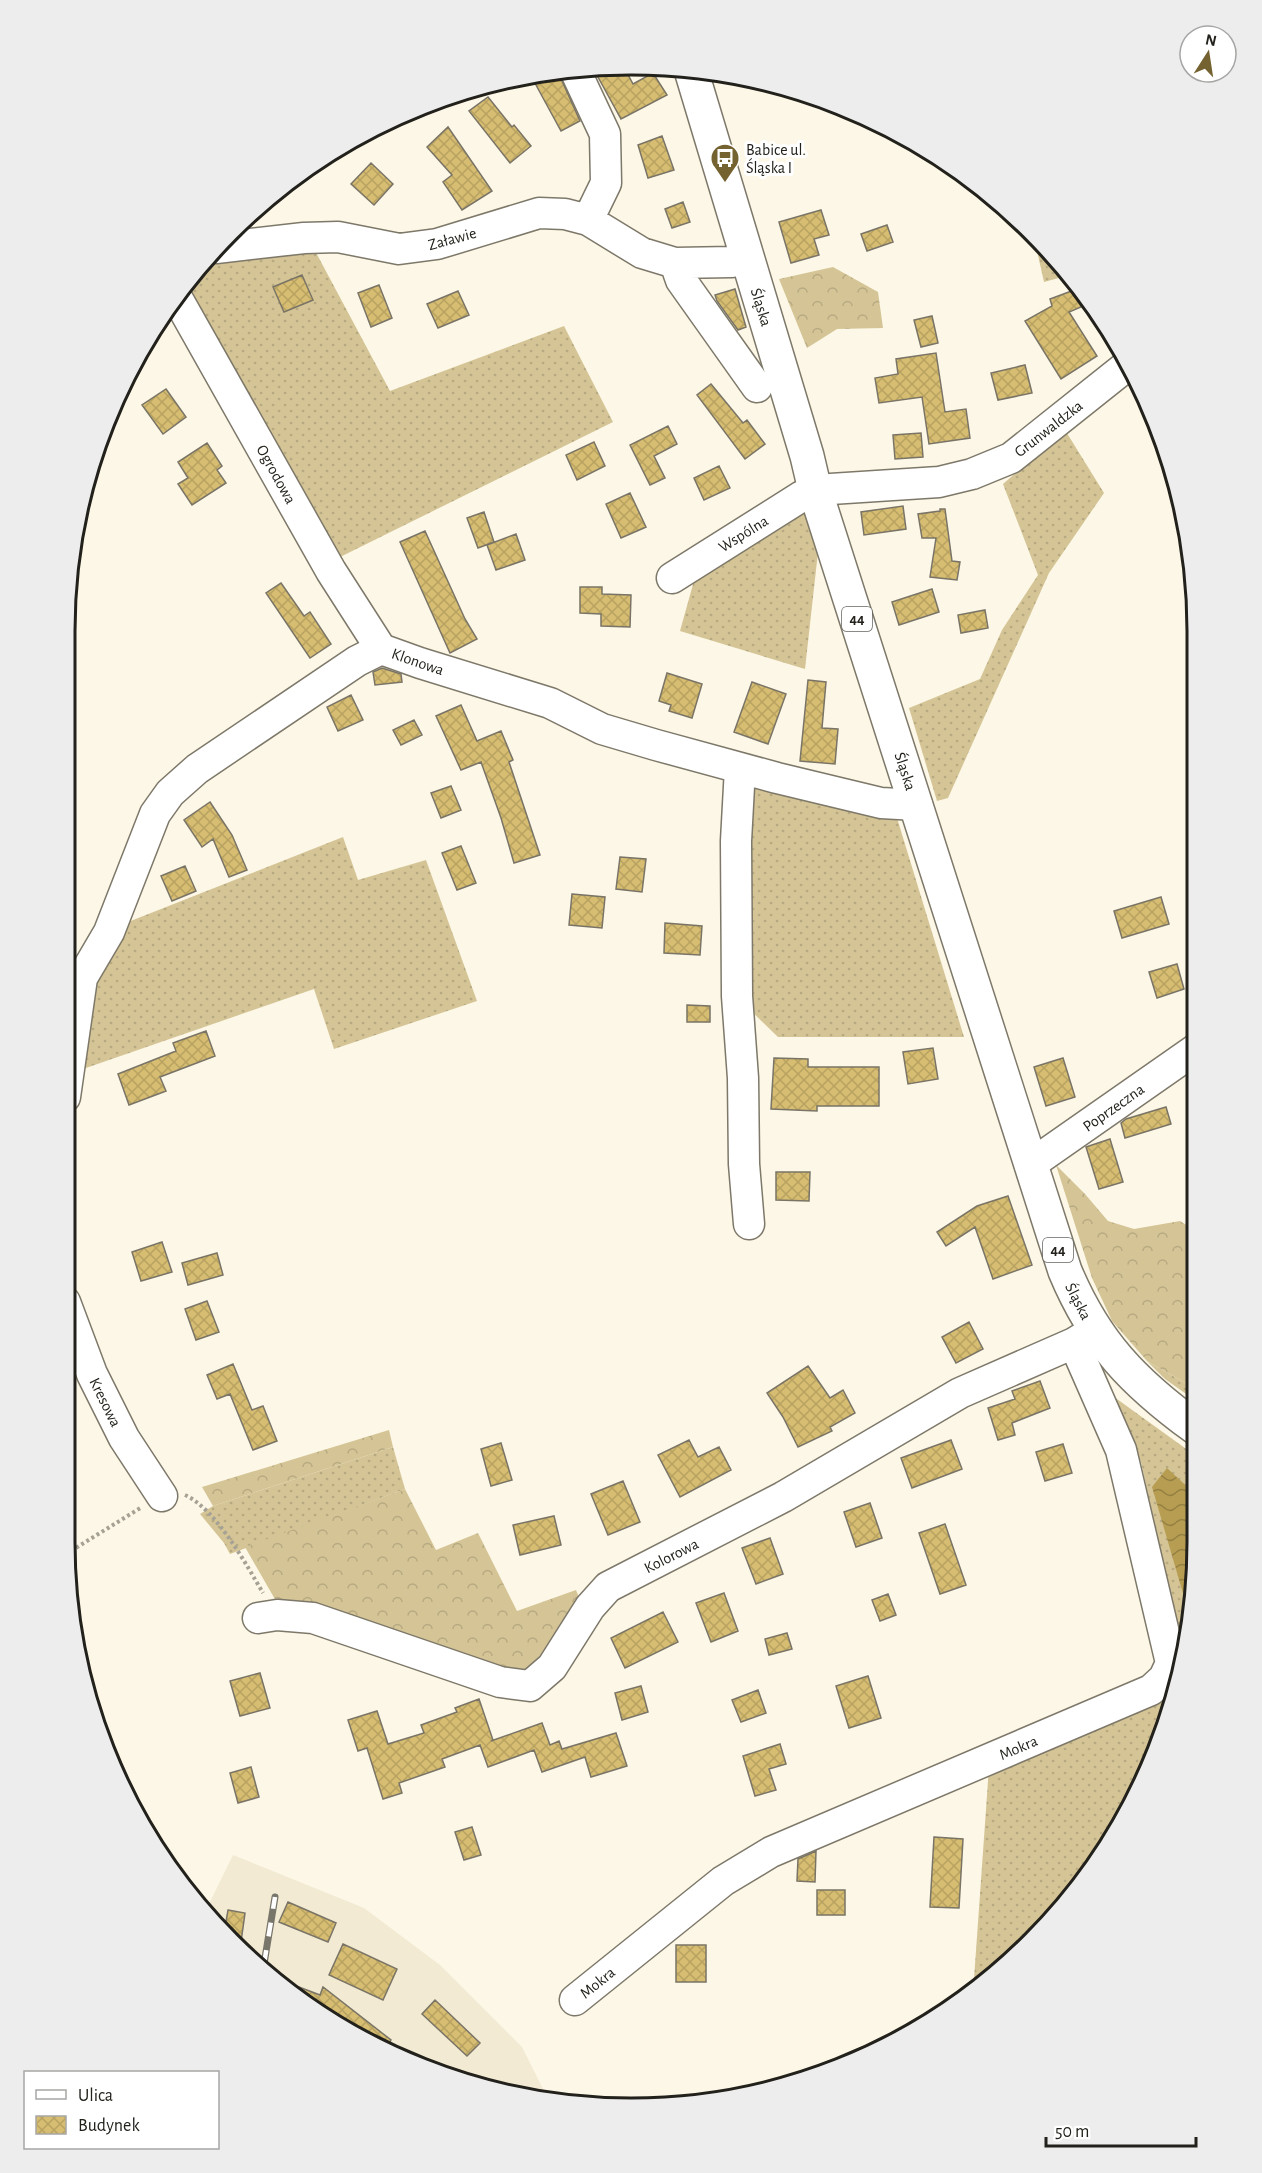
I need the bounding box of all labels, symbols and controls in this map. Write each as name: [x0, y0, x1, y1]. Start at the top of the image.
north arrow: [1178, 24, 1238, 84]
text: N: [1204, 31, 1218, 49]
bus stop icon: Babice ul. Śląska I: [709, 142, 741, 184]
place label: Babice ul. Śląska I: [746, 142, 806, 176]
street label: Załawie: [426, 225, 478, 253]
street label: Śląska: [748, 285, 777, 328]
street label: Grunwaldzka: [1012, 397, 1086, 460]
street label: Ogrodowa: [253, 442, 299, 507]
street label: Wspólna: [716, 512, 771, 555]
road number: 44: [842, 607, 872, 631]
street label: Klonowa: [389, 646, 446, 678]
street label: Śląska: [891, 749, 922, 792]
street label: Poprzeczna: [1080, 1081, 1147, 1135]
road number: 44: [1043, 1238, 1073, 1262]
street label: Śląska: [1062, 1279, 1097, 1322]
street label: Kresowa: [86, 1375, 124, 1430]
street label: Kolorowa: [642, 1535, 701, 1576]
street label: Mokra: [997, 1733, 1040, 1763]
street label: Mokra: [577, 1964, 618, 2002]
legend: [24, 2071, 219, 2149]
text: Ulica: [78, 2087, 113, 2105]
scale bar: [1046, 2110, 1196, 2148]
text: Budynek: [78, 2117, 140, 2135]
text: 50 m: [1055, 2123, 1089, 2141]

